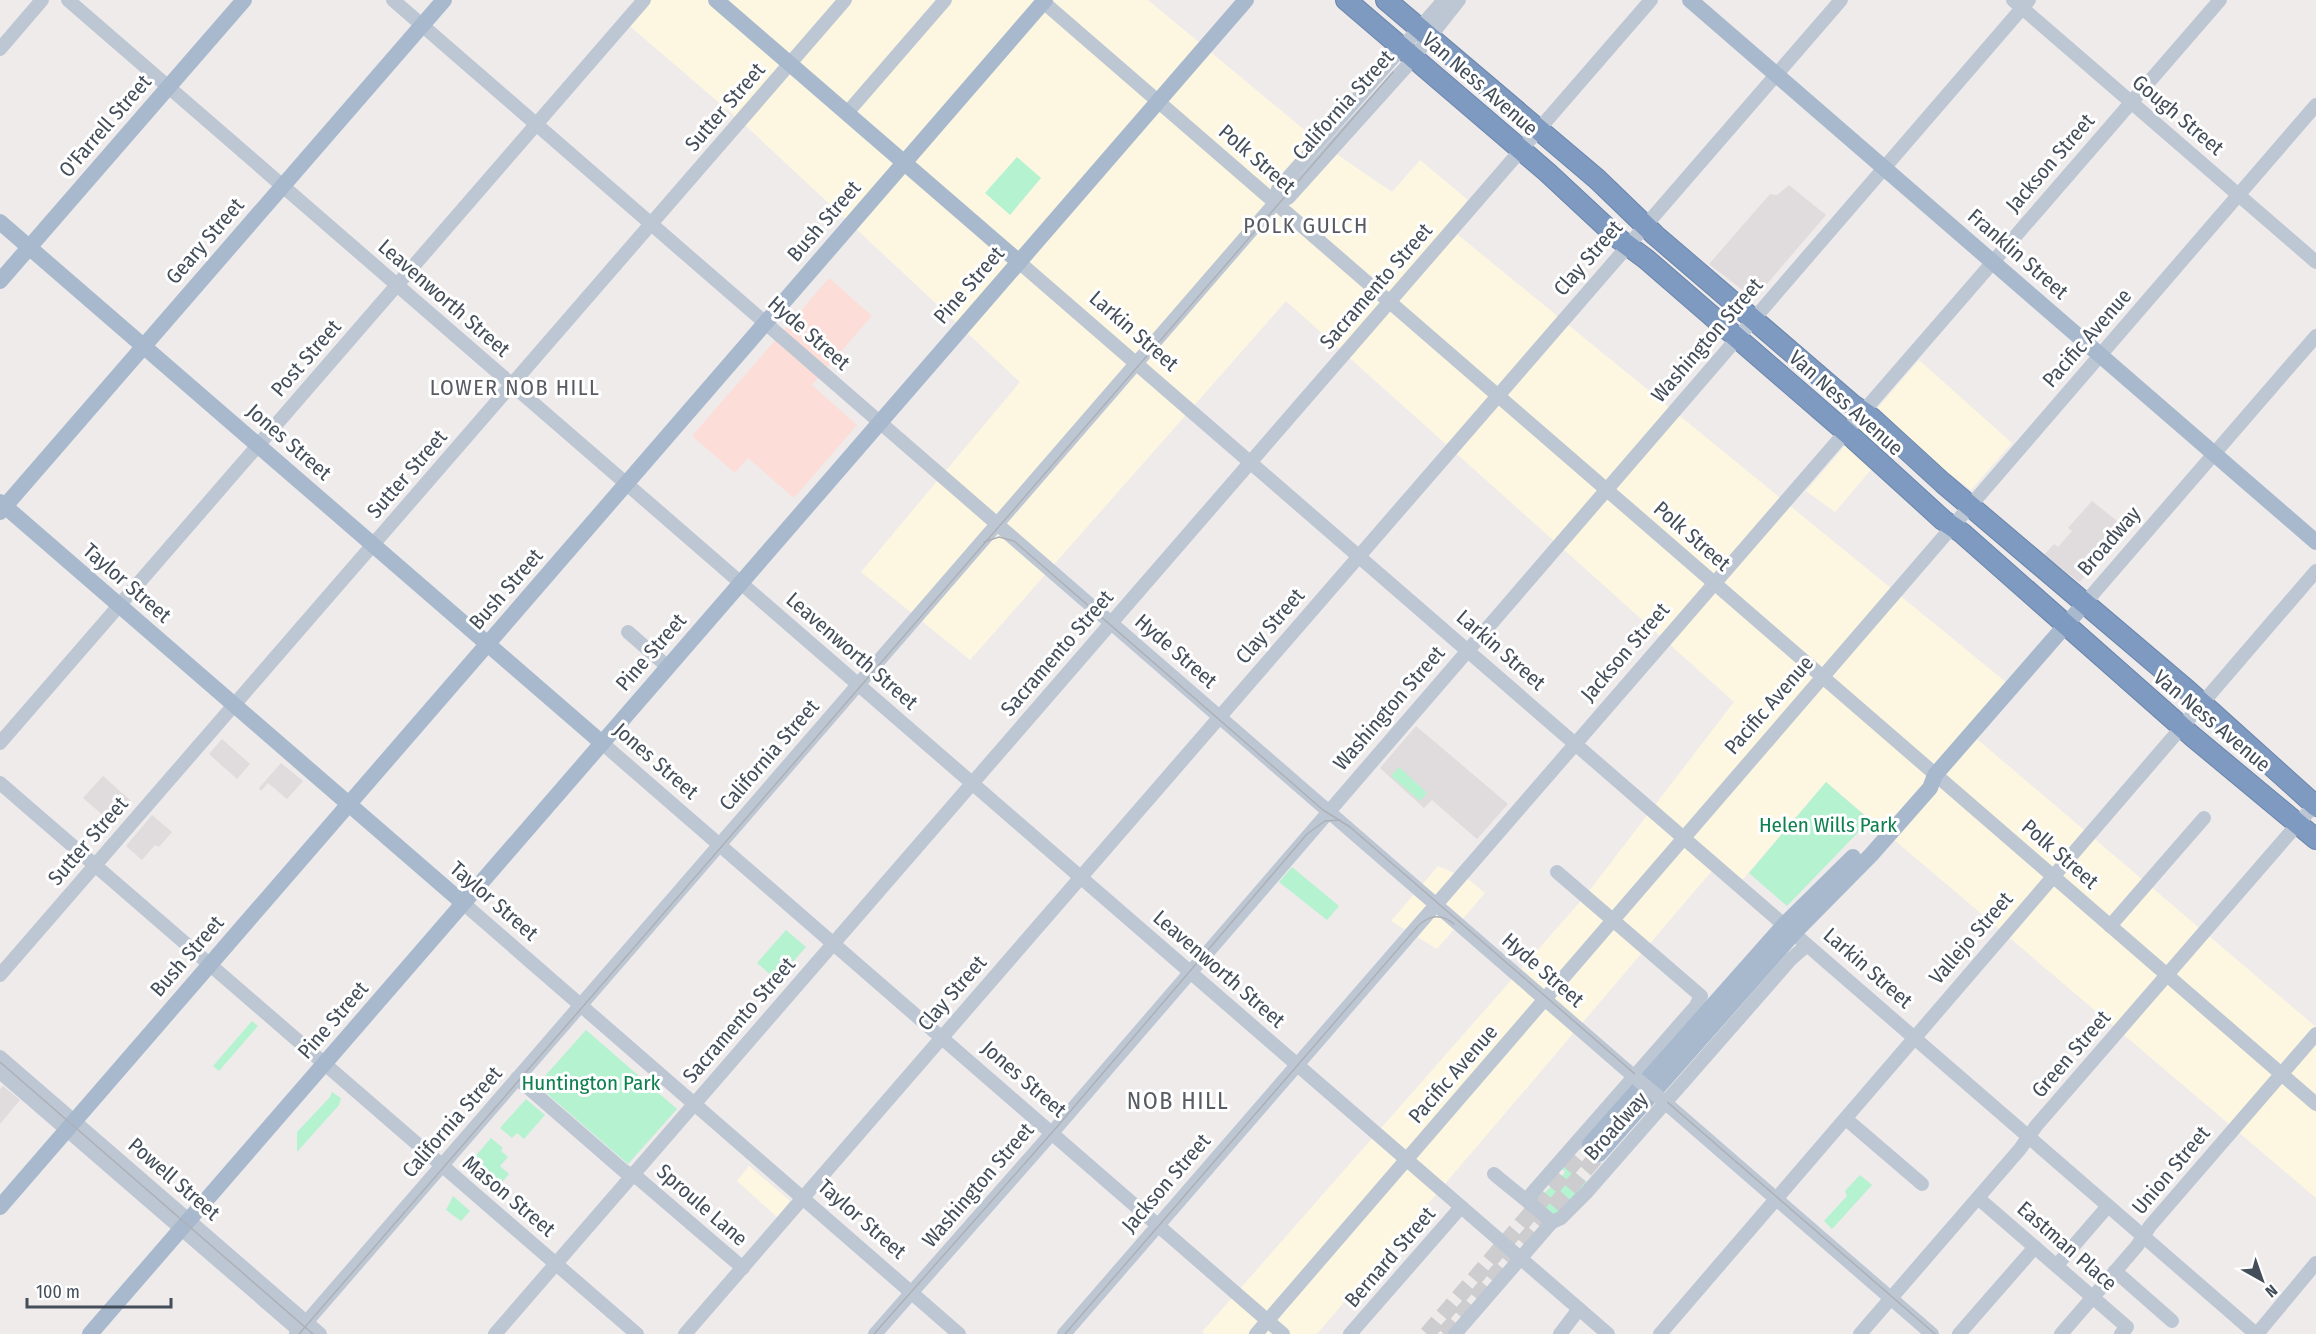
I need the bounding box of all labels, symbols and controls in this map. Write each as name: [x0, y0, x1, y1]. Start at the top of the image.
street label: Van Ness Avenue: [1417, 27, 1543, 141]
street label: California Street: [1287, 44, 1399, 165]
street label: Sutter Street: [679, 57, 771, 157]
street label: O'Farrell Street: [53, 69, 157, 183]
street label: Gough Street: [2127, 69, 2229, 161]
street label: Jackson Street: [2000, 108, 2100, 218]
street label: Polk Street: [1213, 119, 1301, 200]
street label: Bush Street: [782, 175, 866, 267]
street label: Geary Street: [160, 192, 250, 289]
street label: Franklin Street: [1962, 203, 2074, 305]
district label: POLK GULCH: [1243, 212, 1369, 239]
street label: Clay Street: [1548, 215, 1628, 301]
street label: Sacramento Street: [1314, 218, 1438, 354]
street label: Leavenworth Street: [373, 234, 515, 362]
street label: Pine Street: [928, 241, 1010, 329]
street label: Washington Street: [1646, 272, 1768, 408]
street label: Pacific Avenue: [2037, 283, 2137, 393]
street label: Larkin Street: [1084, 285, 1184, 377]
street label: Hyde Street: [763, 290, 855, 376]
street label: Post Street: [265, 314, 347, 402]
street label: Van Ness Avenue: [1783, 345, 1909, 461]
district label: LOWER NOB HILL: [430, 374, 600, 401]
street label: Jones Street: [241, 398, 337, 486]
street label: Sutter Street: [361, 424, 453, 524]
street label: Polk Street: [1648, 496, 1736, 577]
street label: Broadway: [2072, 501, 2147, 581]
street label: Taylor Street: [78, 538, 177, 628]
street label: Bush Street: [464, 543, 548, 635]
street label: Clay Street: [1230, 583, 1310, 669]
street label: Sacramento Street: [995, 585, 1119, 721]
street label: Leavenworth Street: [781, 587, 923, 715]
street label: Jackson Street: [1575, 597, 1675, 707]
street label: Larkin Street: [1451, 604, 1551, 696]
street label: Pine Street: [610, 608, 692, 696]
street label: Hyde Street: [1130, 608, 1222, 694]
street label: Washington Street: [1328, 640, 1450, 776]
street label: Pacific Avenue: [1719, 650, 1819, 760]
street label: Van Ness Avenue: [2148, 664, 2276, 778]
street label: California Street: [714, 694, 825, 816]
street label: Jones Street: [608, 717, 704, 805]
street label: Sutter Street: [42, 791, 134, 891]
park label: Helen Wills Park: [1759, 812, 1897, 838]
street label: Polk Street: [2016, 814, 2104, 895]
street label: Taylor Street: [445, 856, 544, 946]
street label: Vallejo Street: [1924, 886, 2018, 990]
street label: Leavenworth Street: [1148, 905, 1290, 1033]
street label: Bush Street: [145, 910, 229, 1002]
street label: Larkin Street: [1818, 922, 1918, 1014]
street label: Hyde Street: [1497, 927, 1589, 1013]
street label: Clay Street: [912, 950, 992, 1036]
street label: Sacramento Street: [677, 952, 801, 1088]
street label: Pine Street: [292, 976, 374, 1064]
street label: Green Street: [2026, 1005, 2116, 1103]
street label: Pacific Avenue: [1403, 1019, 1503, 1129]
street label: Jones Street: [976, 1035, 1072, 1123]
street label: California Street: [397, 1061, 508, 1183]
park label: Huntington Park: [522, 1070, 661, 1096]
street label: Broadway: [1578, 1086, 1654, 1166]
district label: NOB HILL: [1127, 1087, 1229, 1115]
street label: Washington Street: [917, 1117, 1039, 1253]
street label: Union Street: [2127, 1120, 2216, 1219]
street label: Jackson Street: [1116, 1128, 1216, 1238]
street label: Powell Street: [123, 1132, 225, 1226]
street label: Mason Street: [457, 1150, 561, 1242]
street label: Sproule Lane: [651, 1158, 753, 1252]
street label: Taylor Street: [813, 1174, 912, 1264]
street label: Eastman Place: [2012, 1196, 2122, 1296]
street label: Bernard Street: [1339, 1201, 1441, 1313]
north arrow: [2232, 1250, 2292, 1310]
scale bar: [27, 1271, 171, 1309]
text: 100 m: [36, 1281, 80, 1303]
text: N: [2262, 1281, 2281, 1301]

